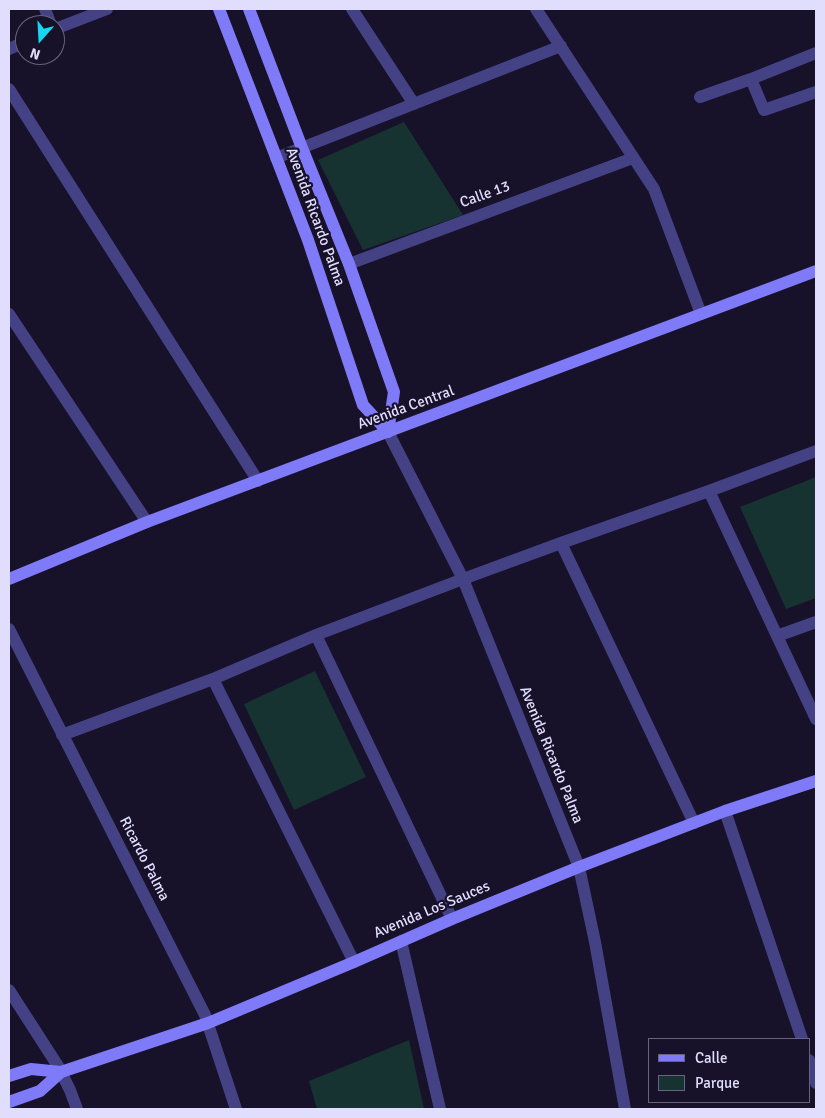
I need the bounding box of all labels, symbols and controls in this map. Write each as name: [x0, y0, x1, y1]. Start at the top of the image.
north arrow: [15, 15, 65, 65]
text: N: [28, 44, 43, 63]
street label: Avenida Ricardo Palma: [282, 145, 348, 289]
street label: Calle 13: [457, 178, 513, 212]
street label: Avenida Central: [355, 382, 457, 434]
street label: Avenida Ricardo Palma: [515, 684, 587, 826]
street label: Ricardo Palma: [115, 814, 173, 904]
street label: Avenida Los Sauces: [371, 877, 493, 943]
legend: [648, 1038, 810, 1103]
text: Calle: [695, 1049, 728, 1067]
text: Parque: [695, 1074, 740, 1092]

